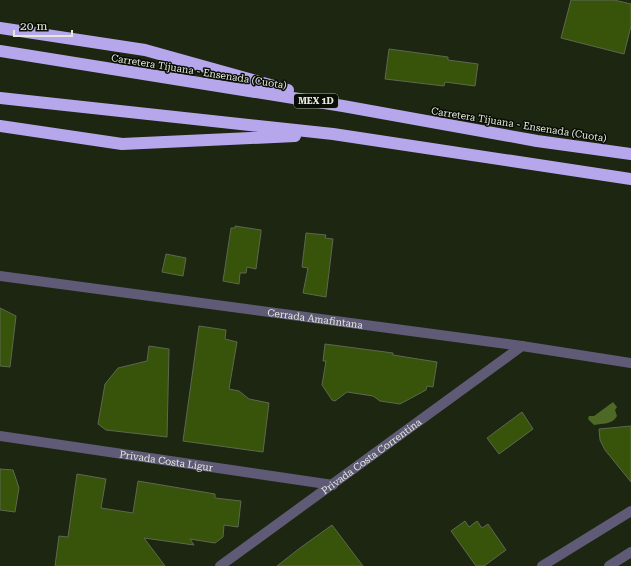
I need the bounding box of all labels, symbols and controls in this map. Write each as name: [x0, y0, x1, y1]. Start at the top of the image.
scale bar: [14, 12, 72, 38]
text: 20 m: [20, 19, 47, 33]
street label: Carretera Tijuana - Ensenada (Cuota): [110, 52, 287, 91]
road number: MEX 1D: [294, 94, 338, 108]
street label: Carretera Tijuana - Ensenada (Cuota): [430, 105, 607, 144]
street label: Cerrada Amafintana: [267, 307, 364, 331]
street label: Privada Costa Correntina: [319, 416, 424, 496]
street label: Privada Costa Ligur: [119, 449, 214, 473]

